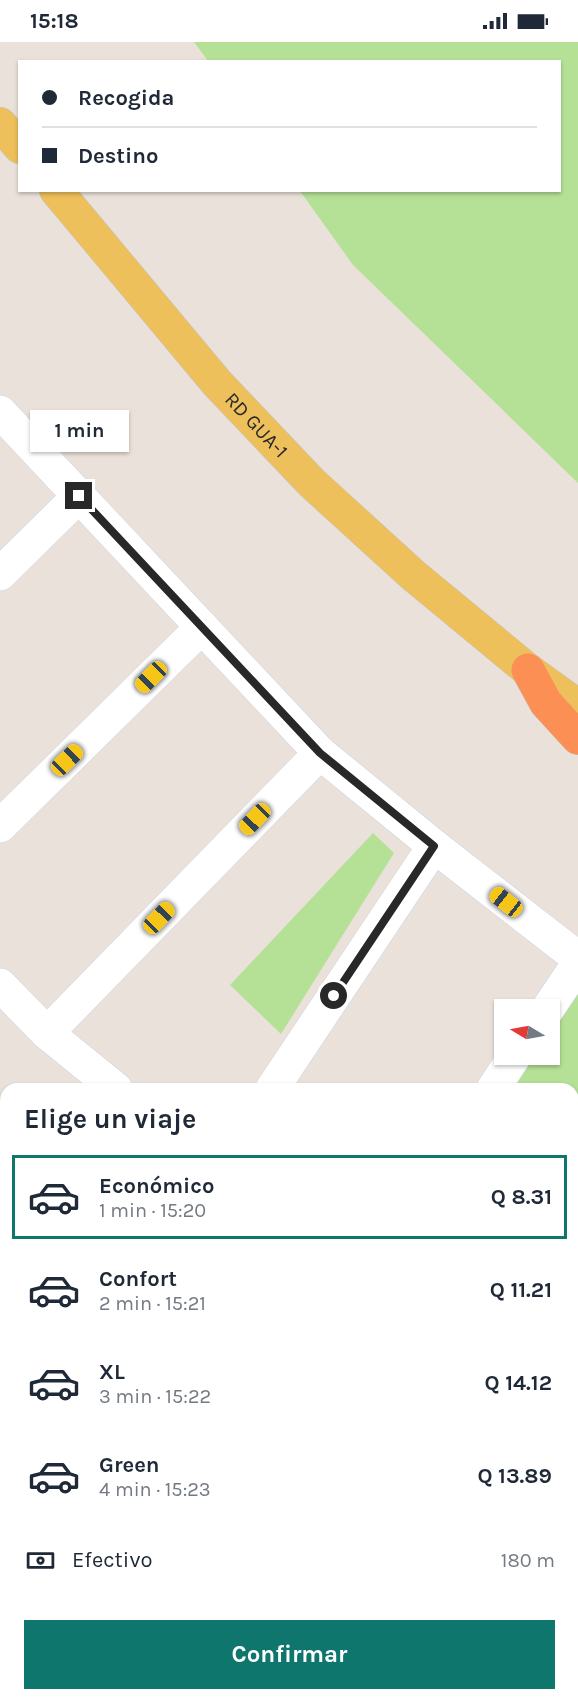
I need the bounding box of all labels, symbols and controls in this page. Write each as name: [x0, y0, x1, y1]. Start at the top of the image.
text: 15:18: [30, 8, 79, 34]
text: Recogida: [78, 85, 174, 111]
text: Destino: [78, 143, 158, 169]
street label: RD GUA-1: [220, 388, 293, 463]
callout: 1 min: [29, 409, 128, 451]
text: 1 min: [54, 419, 105, 442]
route end: [65, 482, 92, 509]
car: [132, 658, 170, 696]
car: [48, 741, 86, 779]
car: [236, 800, 274, 838]
car: [486, 884, 526, 920]
car: [140, 899, 178, 937]
route start: [320, 982, 347, 1009]
north arrow: [494, 999, 560, 1065]
map controls: [494, 999, 560, 1065]
text: Elige un viaje: [24, 1103, 196, 1135]
icon: car: [27, 1170, 81, 1224]
text: Económico: [99, 1173, 214, 1199]
text: Q 8.31: [491, 1184, 552, 1210]
text: 1 min · 15:20: [99, 1199, 206, 1222]
icon: car: [27, 1263, 81, 1317]
text: Confort: [99, 1266, 177, 1292]
text: Q 11.21: [490, 1277, 552, 1303]
text: 2 min · 15:21: [99, 1292, 206, 1315]
icon: car: [27, 1356, 81, 1410]
text: XL: [99, 1359, 125, 1385]
text: Q 14.12: [485, 1370, 552, 1396]
text: 3 min · 15:22: [99, 1385, 211, 1408]
icon: car: [27, 1449, 81, 1503]
text: Green: [99, 1452, 160, 1478]
text: Q 13.89: [477, 1463, 552, 1489]
text: 4 min · 15:23: [99, 1478, 211, 1501]
icon: cash: [24, 1544, 57, 1577]
text: Efectivo: [72, 1547, 152, 1573]
text: 180 m: [501, 1549, 555, 1572]
button: Confirmar: [24, 1620, 555, 1689]

